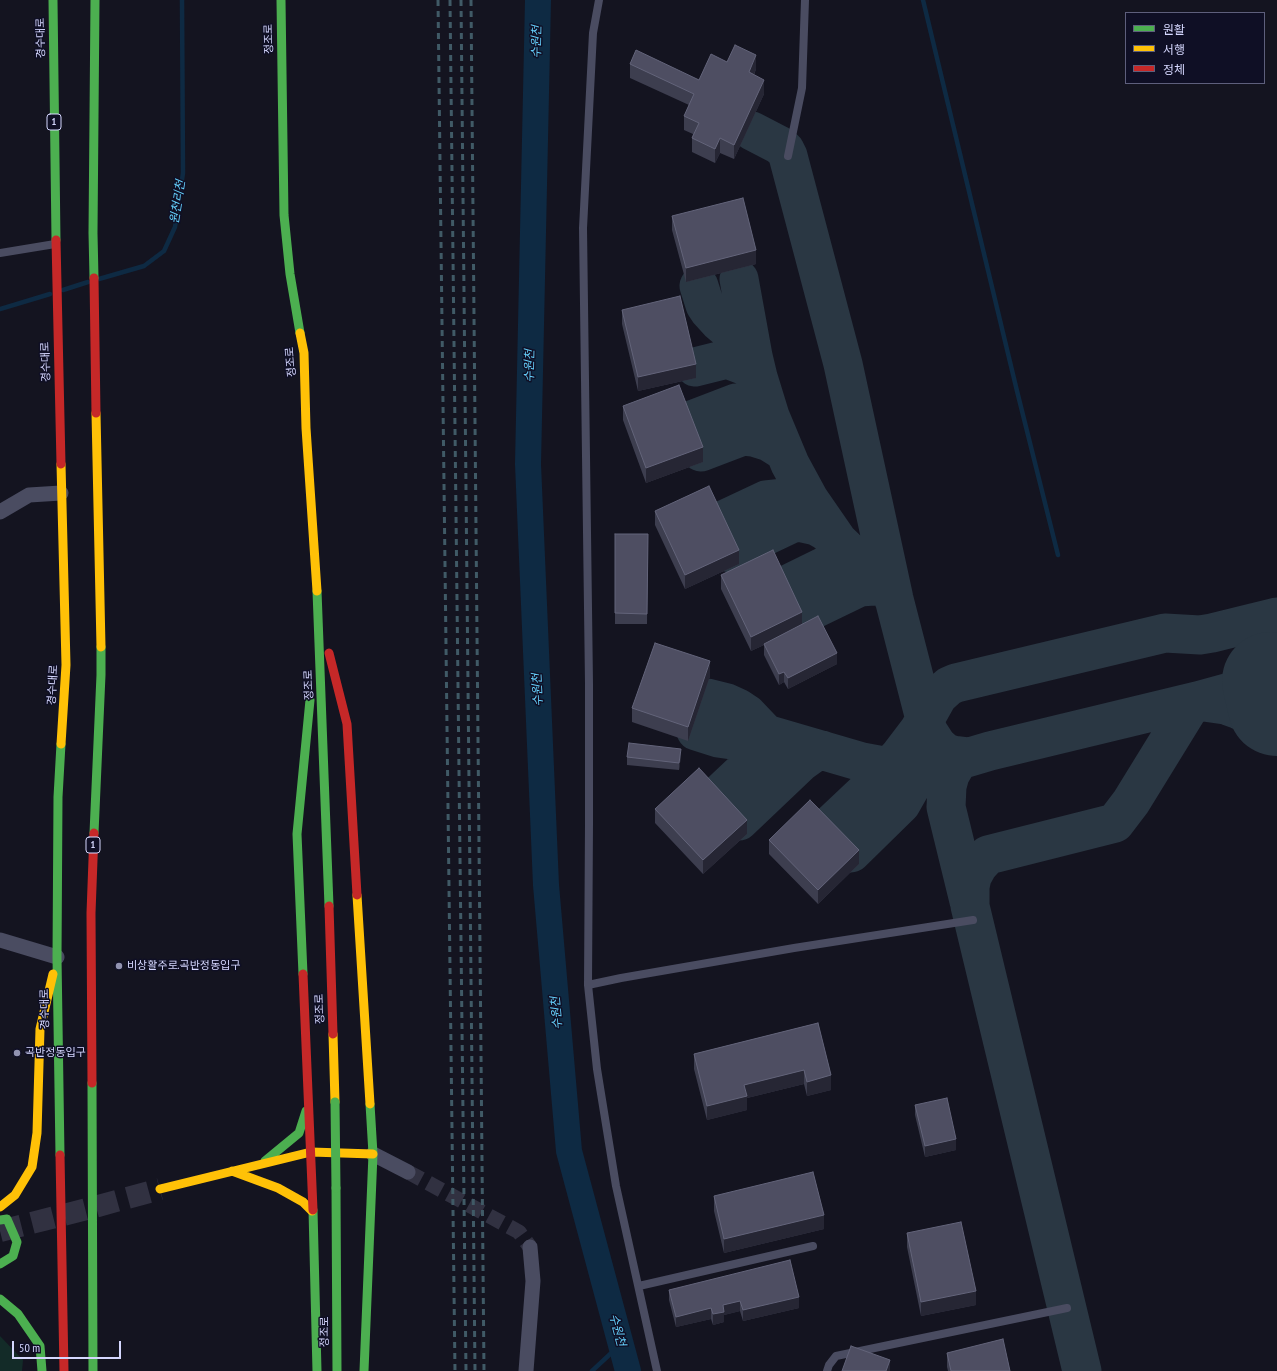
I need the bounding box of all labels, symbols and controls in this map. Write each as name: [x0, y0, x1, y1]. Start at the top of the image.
legend: [1125, 12, 1265, 84]
street label: 경수대로: [34, 18, 48, 58]
text: 원활: [1163, 22, 1185, 37]
street label: 정조로: [262, 24, 276, 54]
water label: 수원천: [530, 25, 544, 59]
text: 서행: [1163, 42, 1185, 57]
text: 정체: [1163, 62, 1185, 77]
road number: 1: [47, 114, 61, 130]
water label: 원천리천: [167, 179, 189, 225]
street label: 경수대로: [39, 342, 53, 382]
street label: 정조로: [283, 346, 299, 378]
water label: 수원천: [523, 349, 537, 383]
street label: 경수대로: [45, 664, 61, 706]
street label: 정조로: [302, 670, 316, 700]
water label: 수원천: [530, 673, 546, 707]
road number: 1: [86, 837, 100, 853]
place label: 비상활주로.곡반정동입구: [127, 959, 240, 973]
marker: 비상활주로.곡반정동입구: [114, 961, 124, 971]
street label: 경수대로: [38, 989, 52, 1029]
street label: 정조로: [313, 994, 327, 1024]
water label: 수원천: [548, 996, 566, 1030]
place label: 곡반정동입구: [25, 1046, 86, 1060]
marker: 곡반정동입구: [12, 1048, 22, 1058]
water label: 수원천: [606, 1312, 628, 1348]
street label: 정조로: [318, 1317, 332, 1347]
scale bar: [14, 1333, 123, 1359]
text: 50 m: [19, 1340, 40, 1355]

